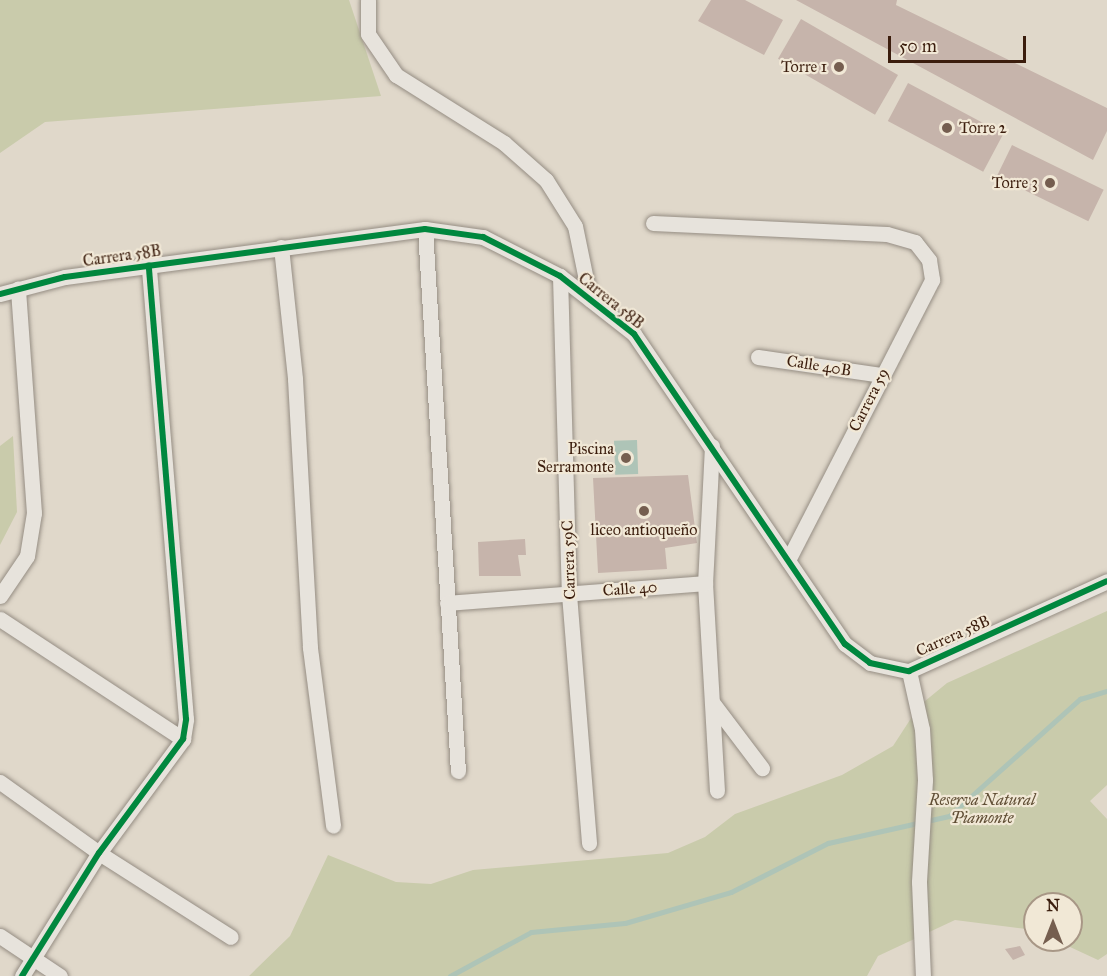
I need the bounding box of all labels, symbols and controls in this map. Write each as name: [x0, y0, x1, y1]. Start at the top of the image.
scale bar: [891, 24, 1029, 62]
text: 50 m: [899, 35, 937, 57]
place label: Torre 1: [781, 57, 827, 77]
marker: Torre 1: [832, 60, 846, 74]
place label: Torre 2: [959, 118, 1007, 138]
marker: Torre 2: [940, 121, 954, 135]
place label: Torre 3: [992, 173, 1038, 193]
marker: Torre 3: [1043, 176, 1057, 190]
street label: Carrera 58B: [82, 241, 162, 271]
street label: Carrera 58B: [574, 269, 648, 333]
street label: Calle 40B: [785, 351, 853, 381]
street label: Carrera 59: [845, 365, 893, 435]
place label: Piscina Serramonte: [537, 439, 614, 477]
marker: Piscina Serramonte: [619, 451, 633, 465]
marker: liceo antioqueño: [637, 504, 651, 518]
street label: Carrera 59C: [558, 520, 580, 600]
place label: liceo antioqueño: [591, 520, 697, 540]
street label: Calle 40: [602, 578, 658, 600]
street label: Carrera 58B: [913, 611, 993, 661]
park label: Reserva Natural Piamonte: [929, 790, 1035, 828]
north arrow: [1023, 892, 1083, 952]
text: N: [1046, 896, 1060, 915]

